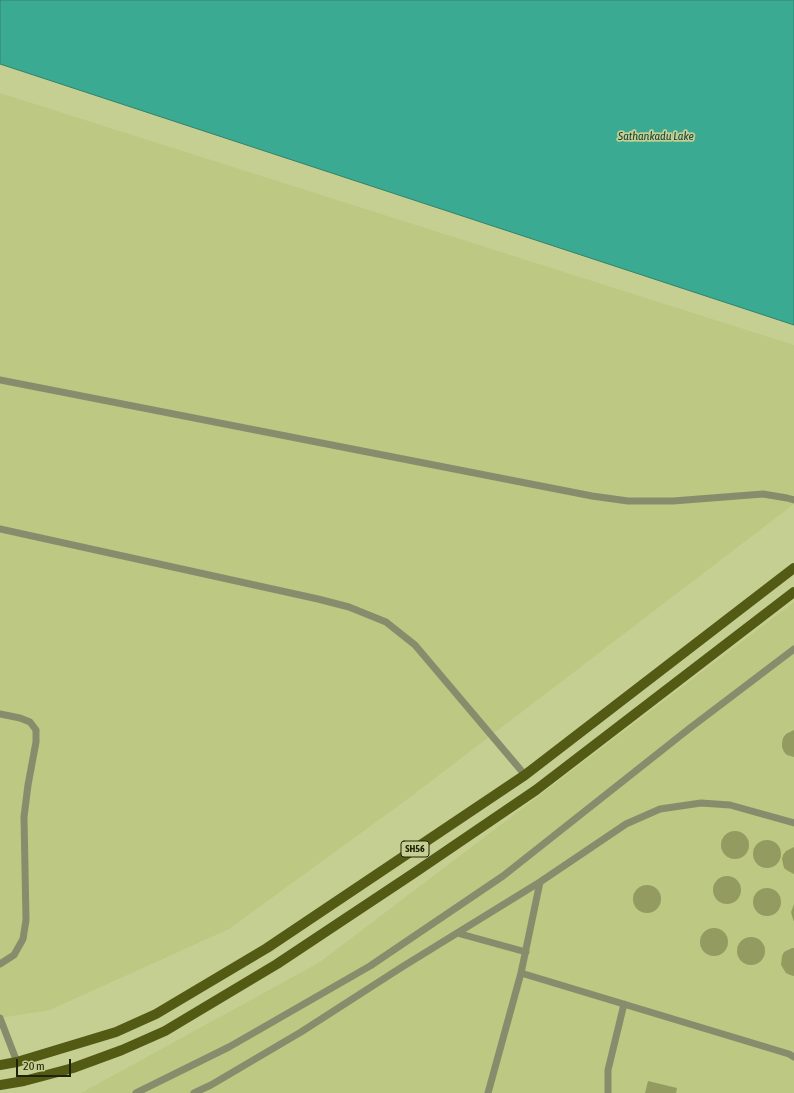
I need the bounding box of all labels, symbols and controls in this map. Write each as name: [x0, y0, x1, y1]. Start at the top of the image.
water label: Sathankadu Lake: [618, 129, 694, 143]
road number: SH56: [401, 841, 429, 857]
scale bar: [18, 1051, 73, 1077]
text: 20 m: [23, 1059, 45, 1073]

